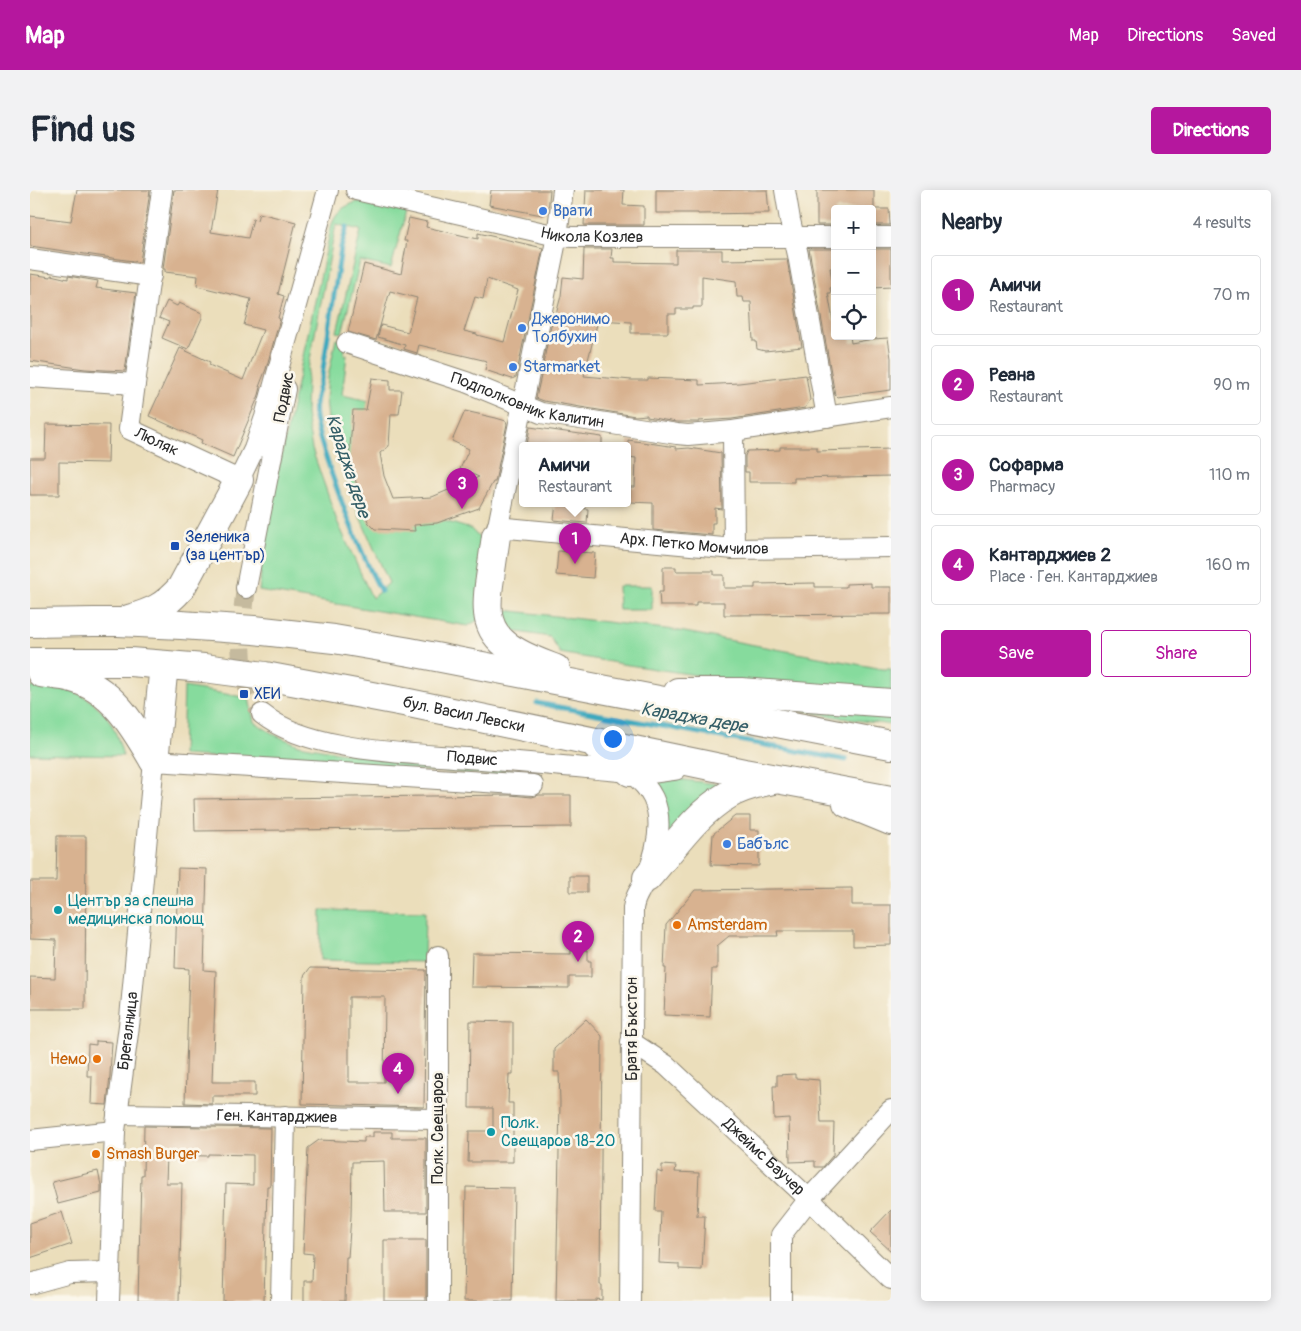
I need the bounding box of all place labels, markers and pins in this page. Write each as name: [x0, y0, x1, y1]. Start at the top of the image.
place label: Врати: [553, 201, 592, 221]
marker: Врати: [537, 205, 549, 217]
place label: Джеронимо Толбухин: [531, 309, 611, 347]
marker: Джеронимо Толбухин: [516, 322, 528, 334]
place label: Starmarket: [523, 357, 601, 377]
marker: Starmarket: [507, 361, 519, 373]
pin: 3: [446, 468, 478, 509]
pin: 1: [559, 523, 591, 564]
place label: Зеленика (за център): [185, 527, 266, 565]
marker: Зеленика (за център): [169, 540, 181, 552]
place label: ХЕИ: [254, 684, 281, 704]
marker: ХЕИ: [238, 688, 250, 700]
place label: Бабълс: [737, 834, 789, 854]
marker: Бабълс: [721, 838, 733, 850]
place label: Център за спешна медицинска помощ: [68, 891, 204, 929]
marker: Център за спешна медицинска помощ: [52, 904, 64, 916]
place label: Amsterdam: [687, 915, 767, 935]
marker: Amsterdam: [671, 919, 683, 931]
pin: 2: [562, 921, 594, 962]
place label: Немо: [50, 1049, 87, 1069]
marker: Немо: [91, 1053, 103, 1065]
pin: 4: [382, 1053, 414, 1094]
place label: Полк. Свещаров 18-20: [501, 1113, 616, 1151]
marker: Полк. Свещаров 18-20: [485, 1126, 497, 1138]
place label: Smash Burger: [106, 1144, 200, 1164]
marker: Smash Burger: [90, 1148, 102, 1160]

